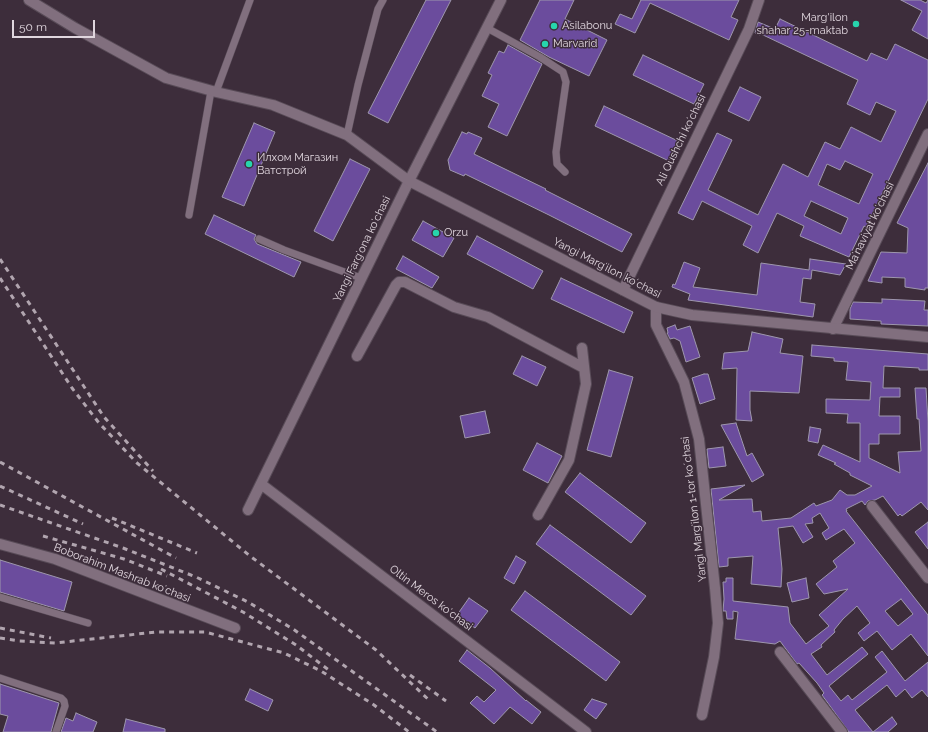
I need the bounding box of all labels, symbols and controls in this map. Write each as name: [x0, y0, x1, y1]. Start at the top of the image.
place label: Marg'ilon shahar 25-maktab: [756, 11, 848, 37]
scale bar: [14, 12, 97, 38]
place label: Asilabonu: [562, 19, 612, 33]
marker: Marg'ilon shahar 25-maktab: [851, 19, 861, 29]
text: 50 m: [19, 20, 47, 34]
marker: Asilabonu: [549, 21, 559, 31]
place label: Marvarid: [553, 37, 597, 51]
marker: Marvarid: [540, 39, 550, 49]
street label: Ali Qushchi koʻchasi: [653, 92, 709, 188]
place label: Илхом Магазин Ватстрой: [257, 151, 338, 177]
marker: Илхом Магазин Ватстрой: [244, 159, 254, 169]
street label: Maʻnaviyat koʻchasi: [843, 180, 897, 272]
street label: Yangi Fargʻona koʻchasi: [331, 194, 393, 304]
place label: Orzu: [444, 226, 468, 240]
marker: Orzu: [431, 228, 441, 238]
street label: Yangi Margʻilon koʻchasi: [551, 235, 663, 301]
street label: Yangi Margʻilon 1-tor koʼchasi: [679, 436, 709, 582]
street label: Boborahim Mashrab koʻchasi: [52, 541, 192, 605]
street label: Oltin Meros koʻchasi: [387, 562, 475, 634]

